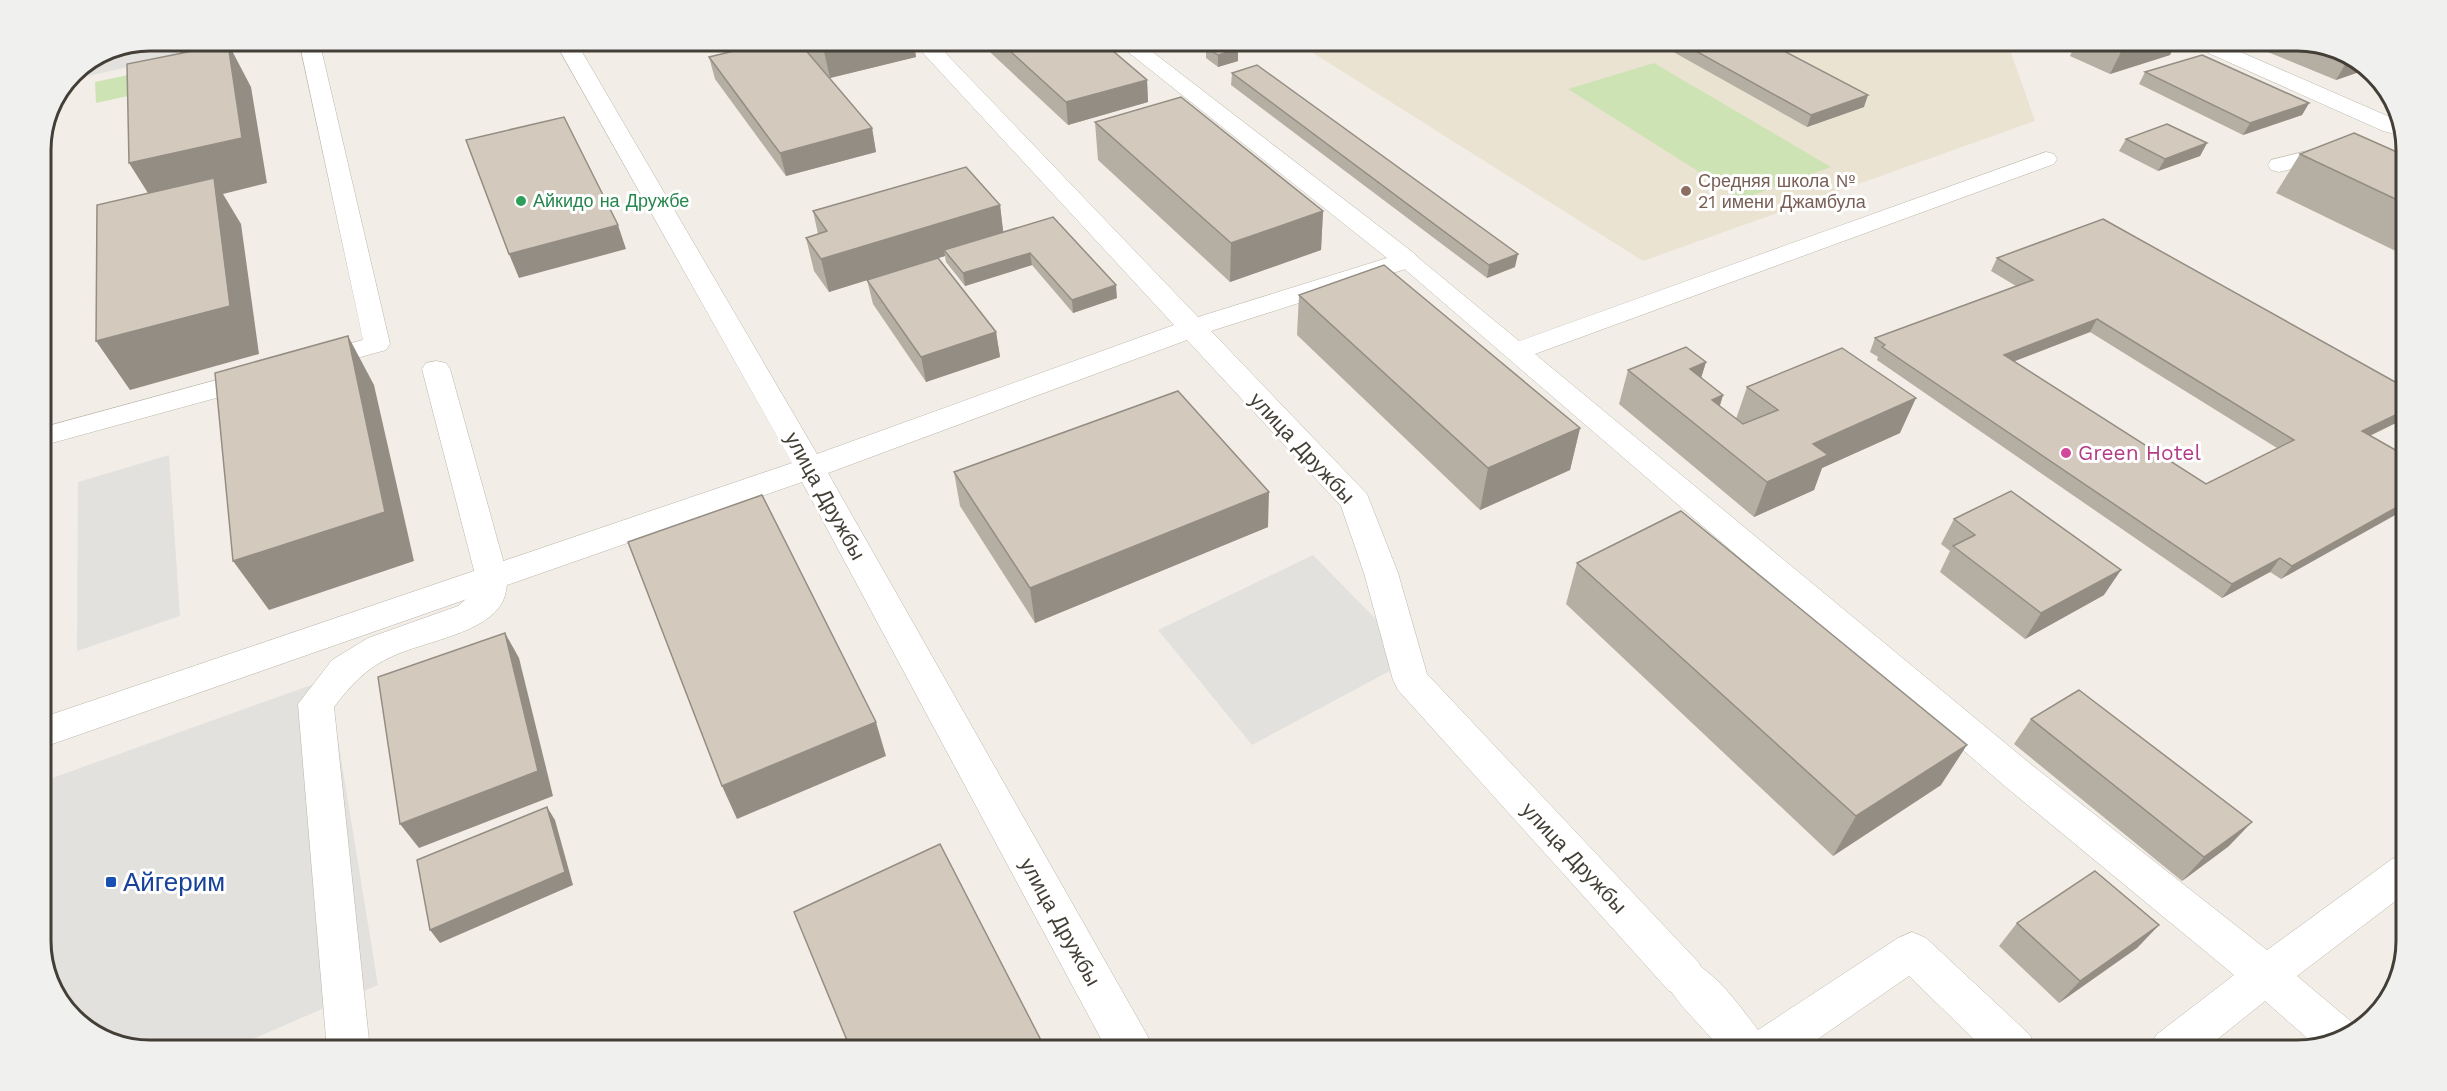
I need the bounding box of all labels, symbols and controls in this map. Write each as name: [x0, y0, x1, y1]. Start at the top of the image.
place label: Средняя школа № 21 имени Джамбула: [1698, 170, 1867, 212]
marker: Средняя школа № 21 имени Джамбула: [1679, 184, 1693, 198]
place label: Айкидо на Дружбе: [533, 190, 689, 211]
marker: Айкидо на Дружбе: [514, 194, 528, 208]
street label: улица Дружбы: [1245, 387, 1360, 508]
street label: улица Дружбы: [780, 427, 871, 564]
place label: Green Hotel: [2078, 440, 2201, 465]
marker: Green Hotel: [2059, 446, 2073, 460]
street label: улица Дружбы: [1517, 797, 1632, 918]
street label: улица Дружбы: [1015, 853, 1106, 990]
place label: Айгерим: [123, 867, 225, 897]
marker: Айгерим: [104, 875, 118, 889]

